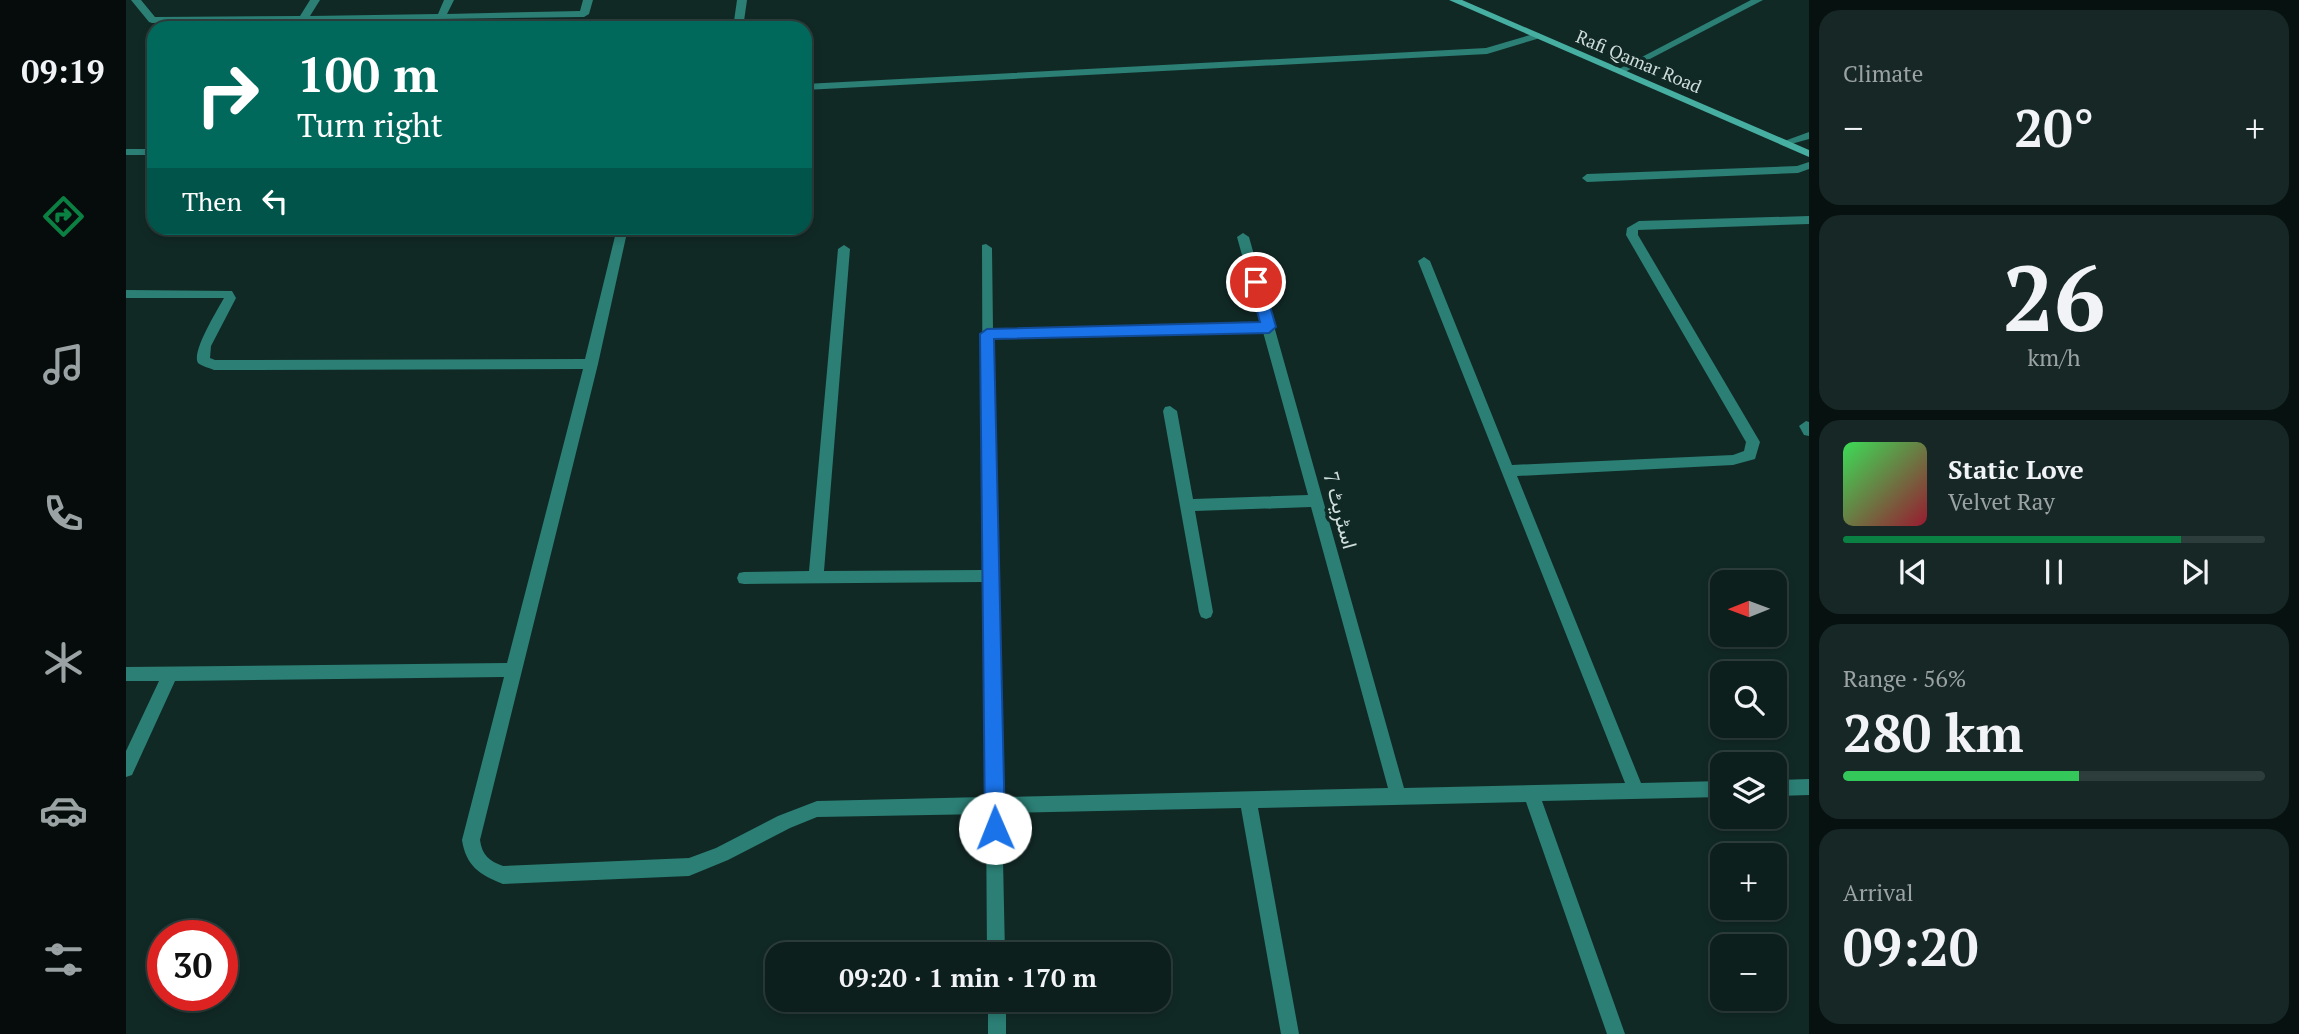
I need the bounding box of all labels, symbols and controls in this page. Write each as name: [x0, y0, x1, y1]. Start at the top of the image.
street label: Rafi Qamar Road: [1573, 24, 1705, 98]
text: 100 m: [297, 41, 439, 106]
icon: right: [182, 49, 273, 140]
text: 09:19: [21, 50, 105, 92]
text: Climate: [1843, 58, 1923, 89]
text: 20°: [2014, 93, 2094, 162]
text: −: [1843, 103, 1863, 153]
text: +: [2245, 103, 2265, 153]
text: Turn right: [297, 104, 443, 146]
icon: left: [256, 182, 294, 220]
text: Then: [182, 184, 242, 218]
icon: directions: [39, 192, 88, 241]
text: 26: [2003, 236, 2105, 357]
pin: [1226, 252, 1286, 312]
icon: arrive: [1237, 263, 1275, 301]
icon: music: [39, 340, 88, 389]
text: km/h: [2027, 342, 2081, 373]
text: Static Love: [1948, 452, 2084, 486]
street label: اسٹریٹ 7: [1317, 468, 1365, 552]
text: Velvet Ray: [1948, 486, 2055, 517]
icon: phone: [39, 489, 88, 538]
icon: previous: [1894, 553, 1932, 591]
icon: pause: [2035, 553, 2073, 591]
icon: next: [2176, 553, 2214, 591]
north arrow: [1710, 570, 1787, 648]
map controls: [1710, 570, 1787, 1011]
icon: climate: [39, 638, 88, 687]
button: search: [1710, 661, 1787, 738]
text: Range · 56%: [1843, 663, 1966, 694]
text: 280 km: [1843, 698, 2024, 767]
button: layers: [1710, 752, 1787, 829]
icon: car: [39, 786, 88, 835]
position arrow: [958, 791, 1032, 865]
button: +: [1710, 843, 1787, 920]
text: Arrival: [1843, 877, 1914, 908]
text: 09:20: [1843, 912, 1978, 981]
speed limit sign: 30: [147, 920, 238, 1011]
button: −: [1710, 934, 1787, 1011]
icon: filters: [39, 935, 88, 984]
text: 09:20 · 1 min · 170 m: [839, 960, 1097, 994]

